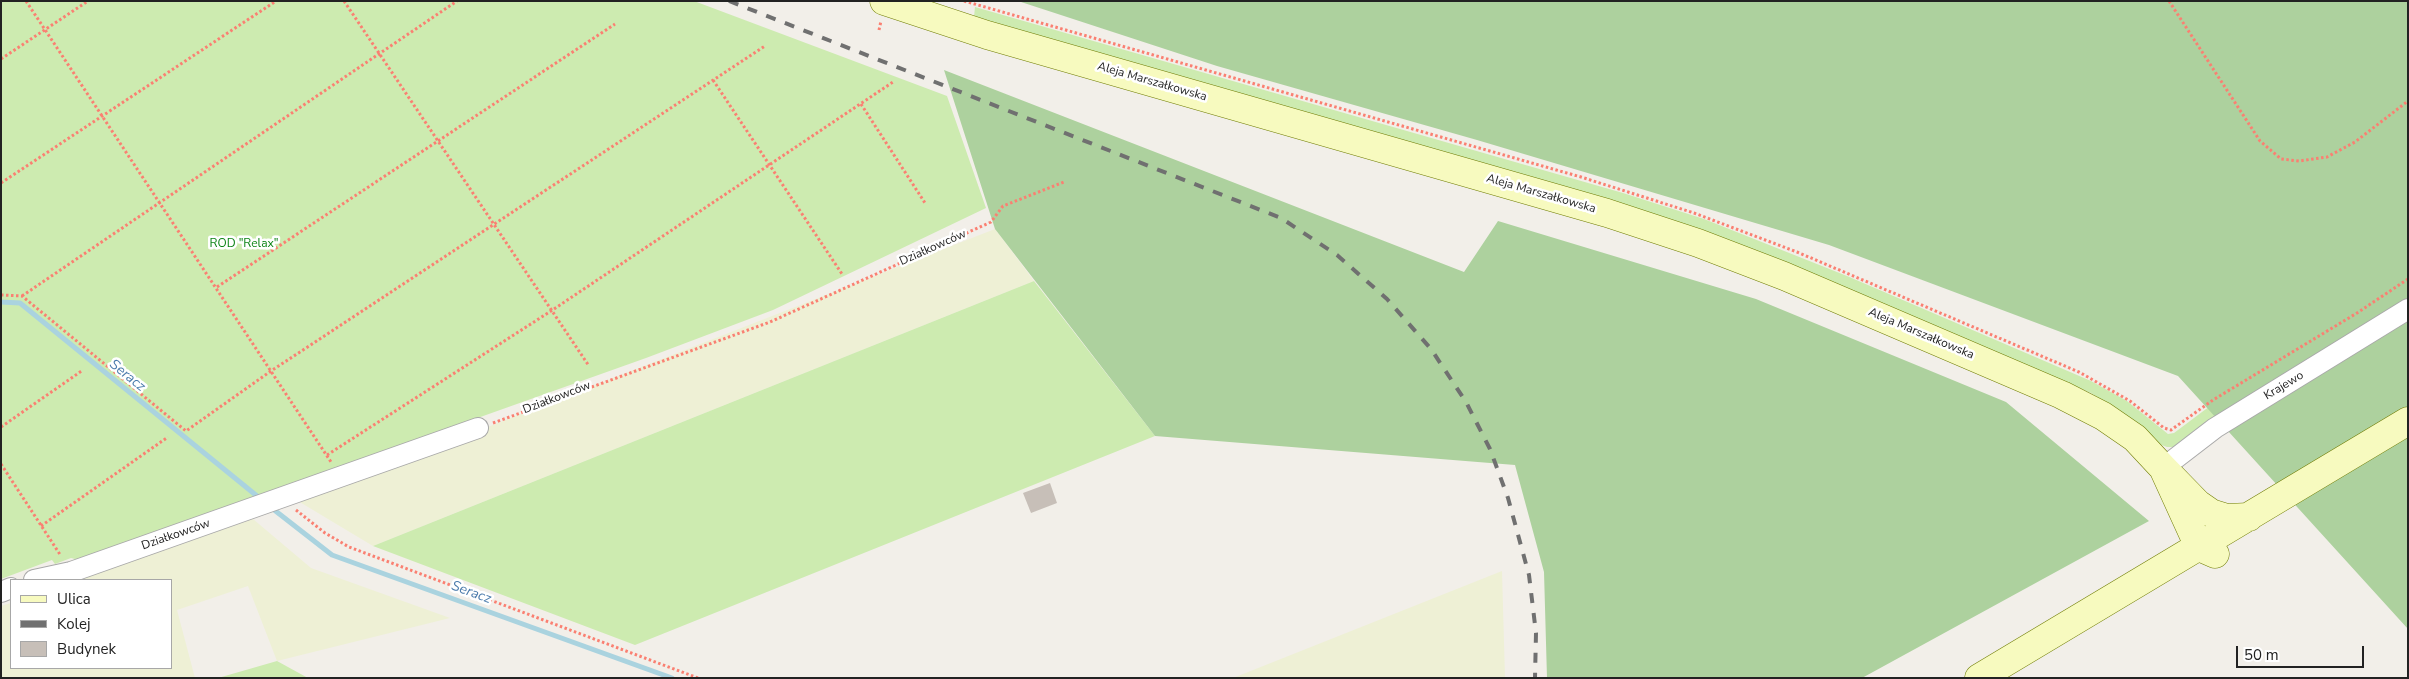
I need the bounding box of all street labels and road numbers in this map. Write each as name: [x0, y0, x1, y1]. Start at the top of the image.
street label: Aleja Marszałkowska: [1096, 59, 1208, 105]
street label: Aleja Marszałkowska: [1485, 171, 1597, 217]
street label: Działkowców: [897, 227, 969, 269]
street label: Aleja Marszałkowska: [1866, 305, 1976, 363]
street label: Krajewo: [2261, 369, 2307, 403]
street label: Działkowców: [521, 378, 593, 418]
street label: Działkowców: [140, 517, 212, 553]

